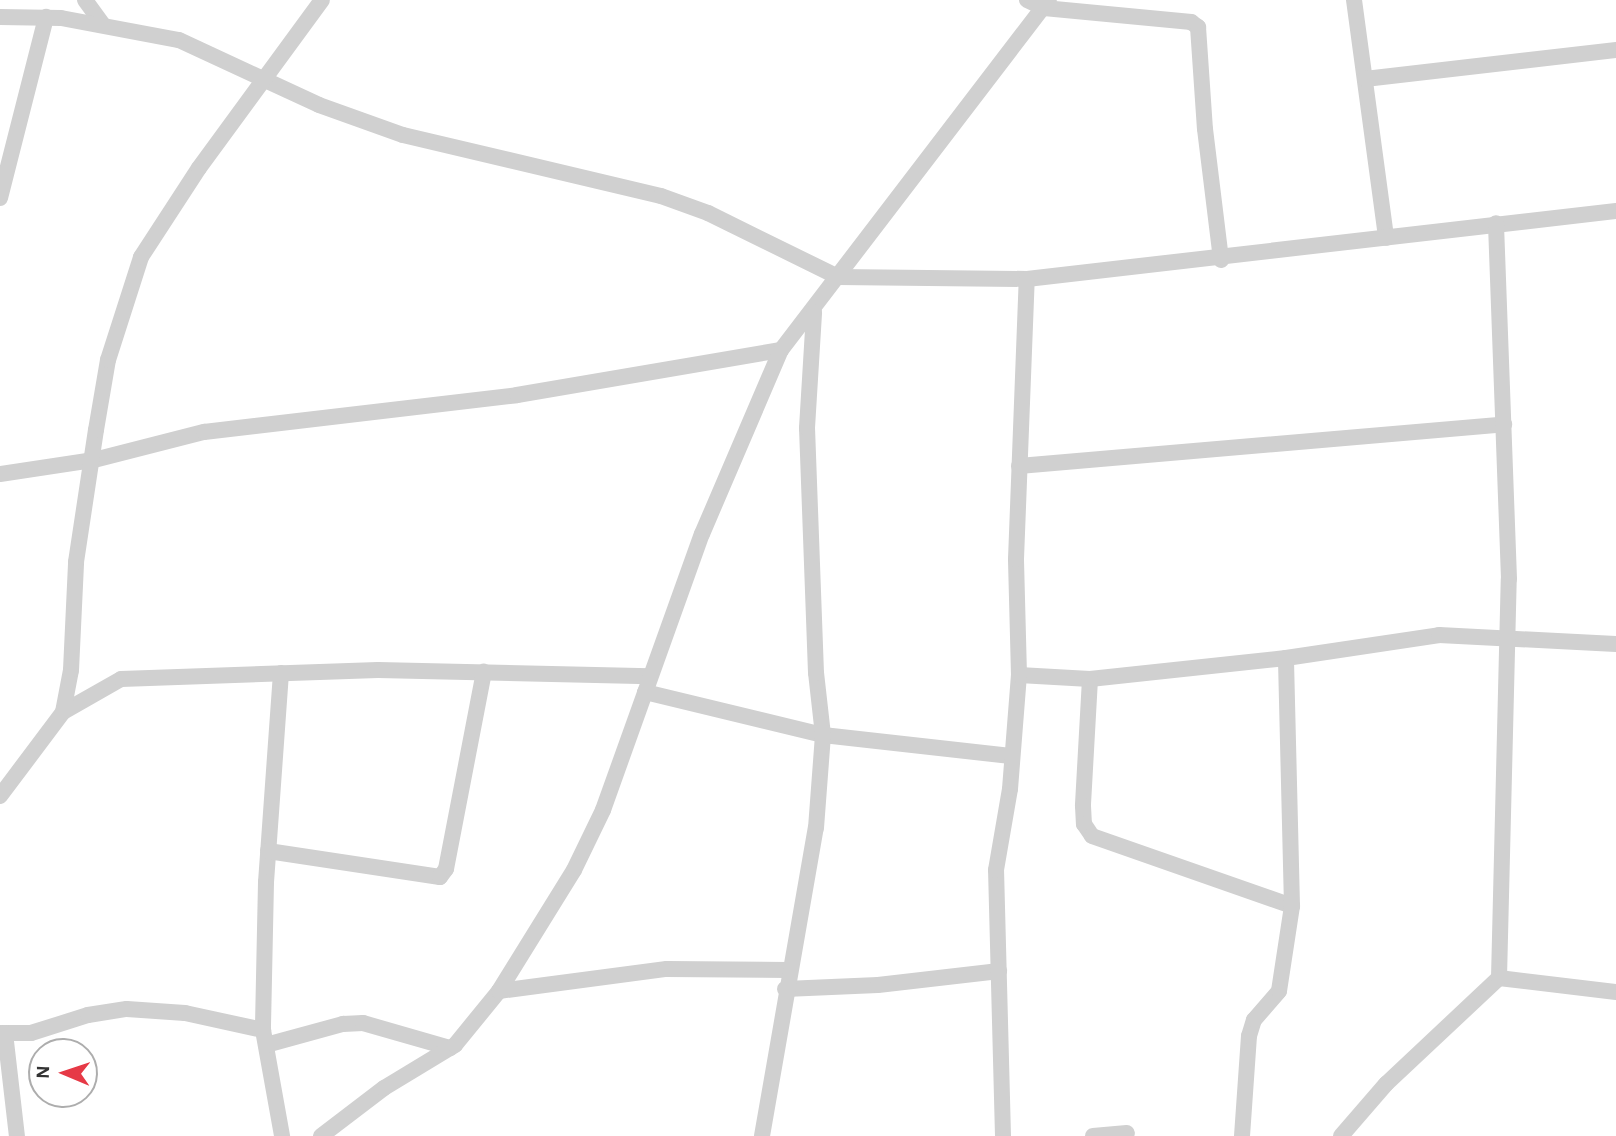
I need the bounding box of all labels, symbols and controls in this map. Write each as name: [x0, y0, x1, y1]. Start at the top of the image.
north arrow: [28, 1038, 98, 1108]
text: N: [34, 1065, 53, 1079]

